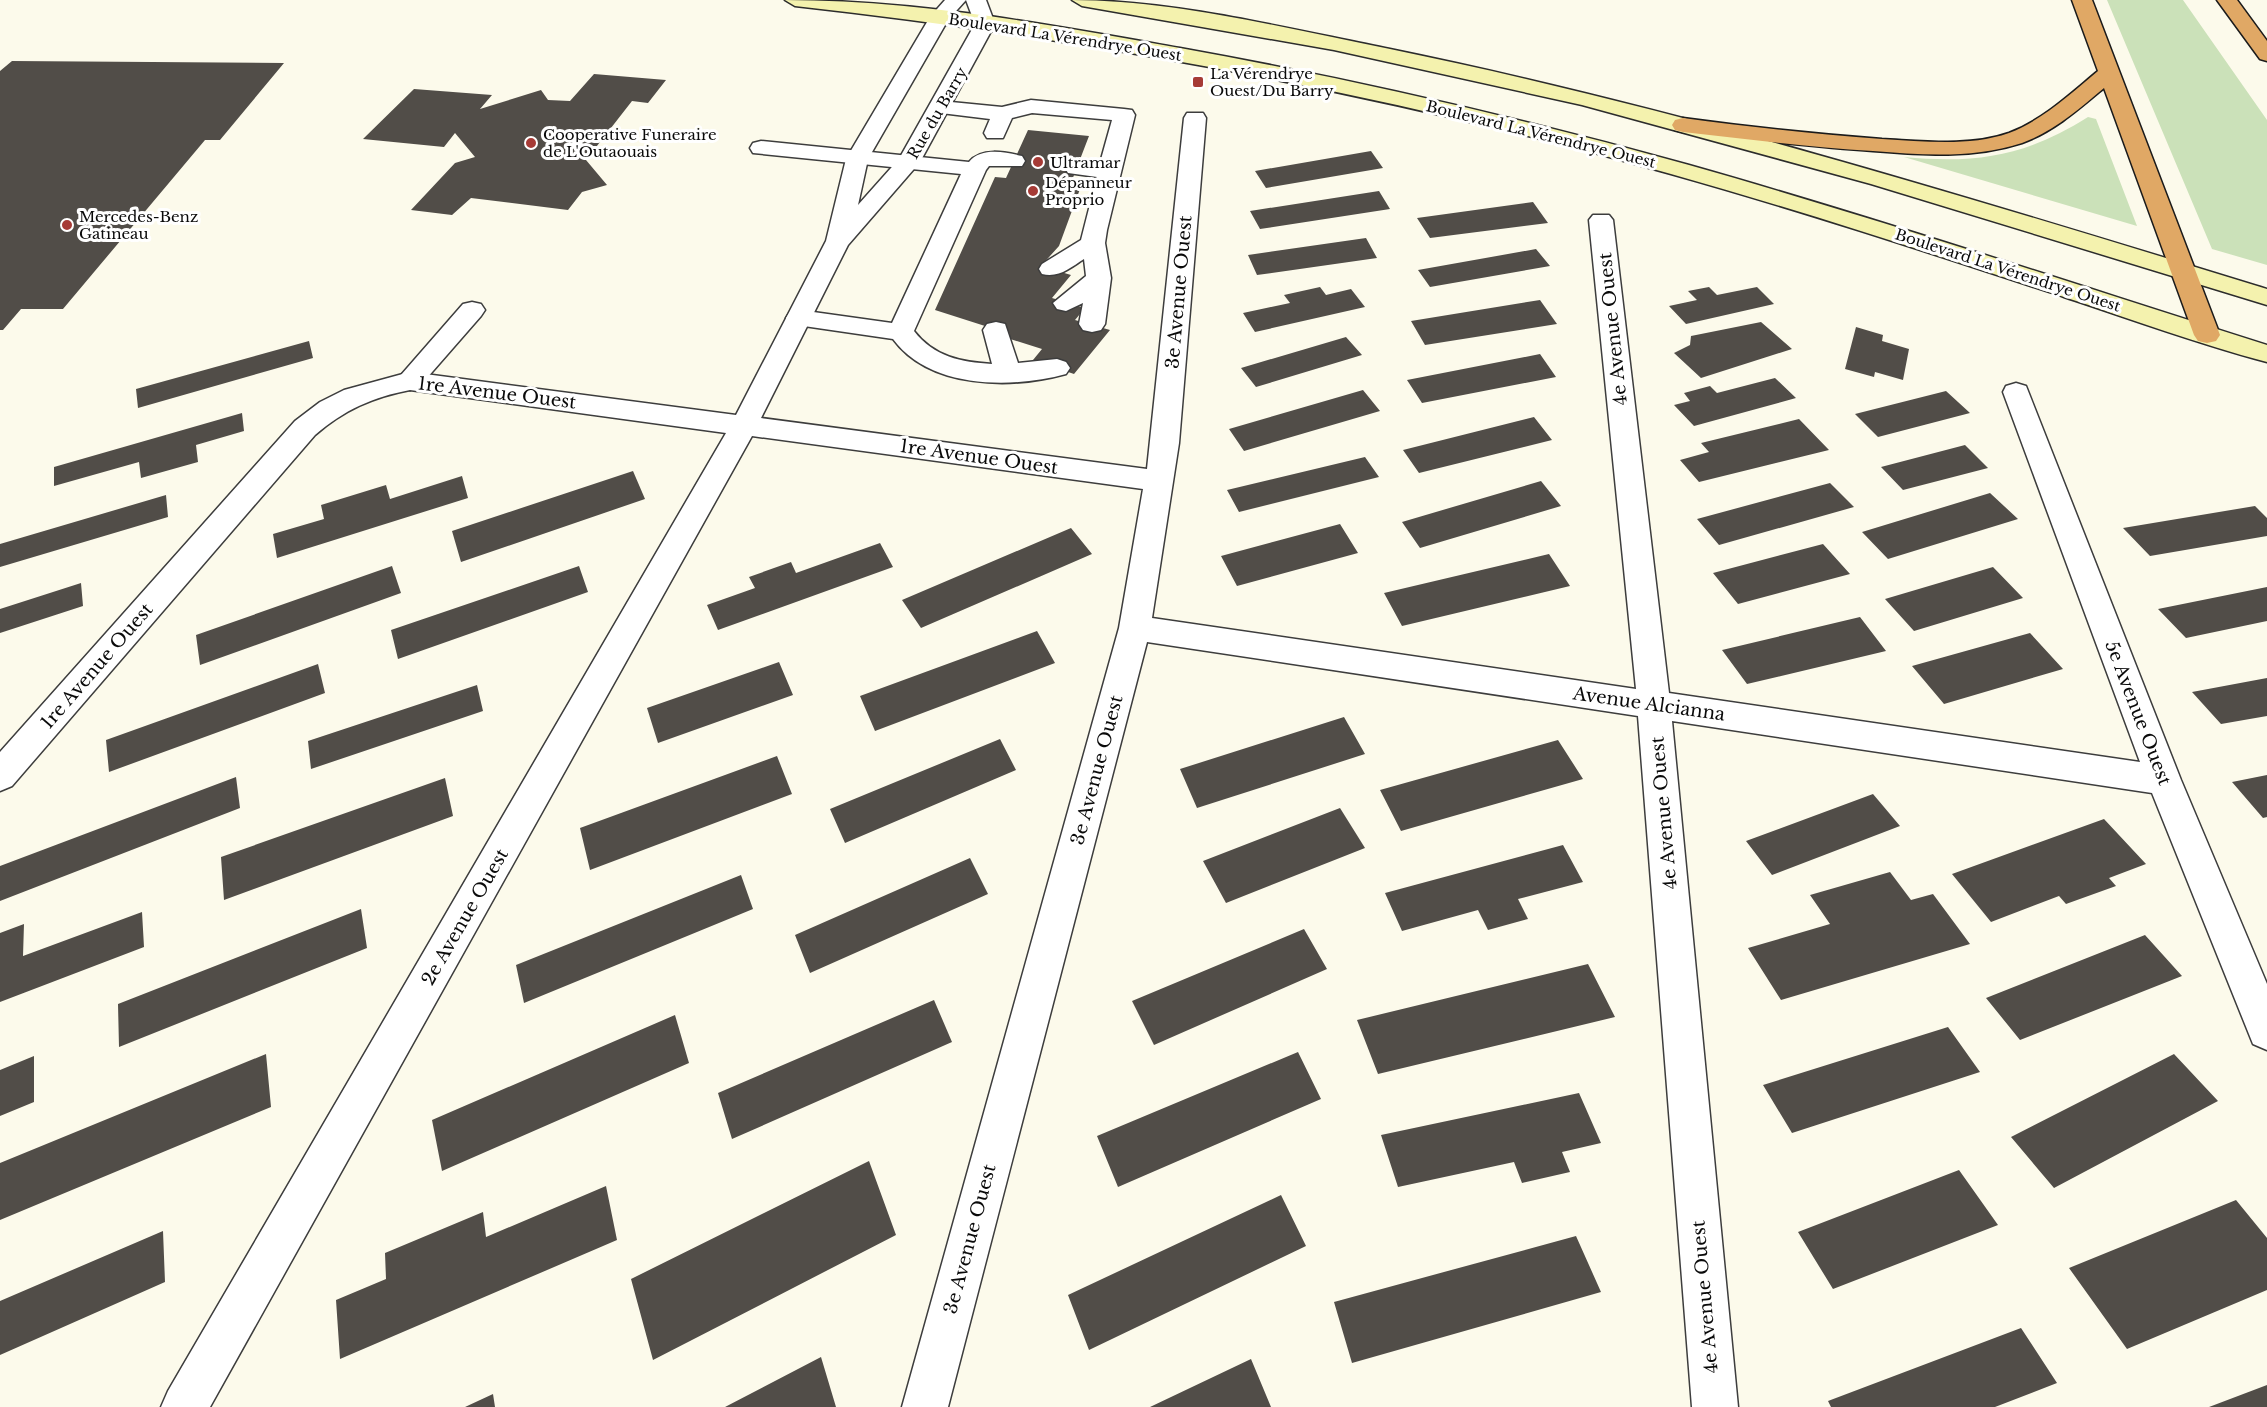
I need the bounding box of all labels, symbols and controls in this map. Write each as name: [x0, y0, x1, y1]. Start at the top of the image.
street label: Boulevard La Vérendrye Ouest: [947, 9, 1183, 65]
street label: Rue du Barry: [903, 63, 971, 162]
place label: La Vérendrye Ouest/Du Barry: [1210, 64, 1334, 100]
marker: La Vérendrye Ouest/Du Barry: [1191, 75, 1205, 89]
street label: Boulevard La Vérendrye Ouest: [1424, 96, 1658, 172]
place label: Cooperative Funeraire de L'Outaouais: [543, 125, 717, 161]
marker: Cooperative Funeraire de L'Outaouais: [524, 136, 538, 150]
place label: Ultramar: [1050, 153, 1121, 172]
marker: Ultramar: [1031, 155, 1045, 169]
place label: Dépanneur Proprio: [1045, 173, 1133, 209]
marker: Dépanneur Proprio: [1026, 184, 1040, 198]
place label: Mercedes-Benz Gatineau: [79, 207, 198, 243]
street label: 3e Avenue Ouest: [1161, 214, 1197, 370]
marker: Mercedes-Benz Gatineau: [60, 218, 74, 232]
street label: Boulevard La Vérendrye Ouest: [1893, 225, 2123, 316]
street label: 4e Avenue Ouest: [1594, 251, 1632, 406]
street label: 1re Avenue Ouest: [417, 372, 578, 414]
street label: 1re Avenue Ouest: [899, 435, 1060, 479]
street label: 1re Avenue Ouest: [36, 599, 158, 733]
street label: 5e Avenue Ouest: [2100, 638, 2176, 789]
street label: Avenue Alcianna: [1571, 682, 1726, 726]
street label: 3e Avenue Ouest: [1066, 693, 1128, 847]
street label: 4e Avenue Ouest: [1646, 735, 1682, 890]
street label: 2e Avenue Ouest: [417, 845, 513, 989]
street label: 3e Avenue Ouest: [939, 1162, 1001, 1316]
street label: 4e Avenue Ouest: [1687, 1219, 1723, 1374]

